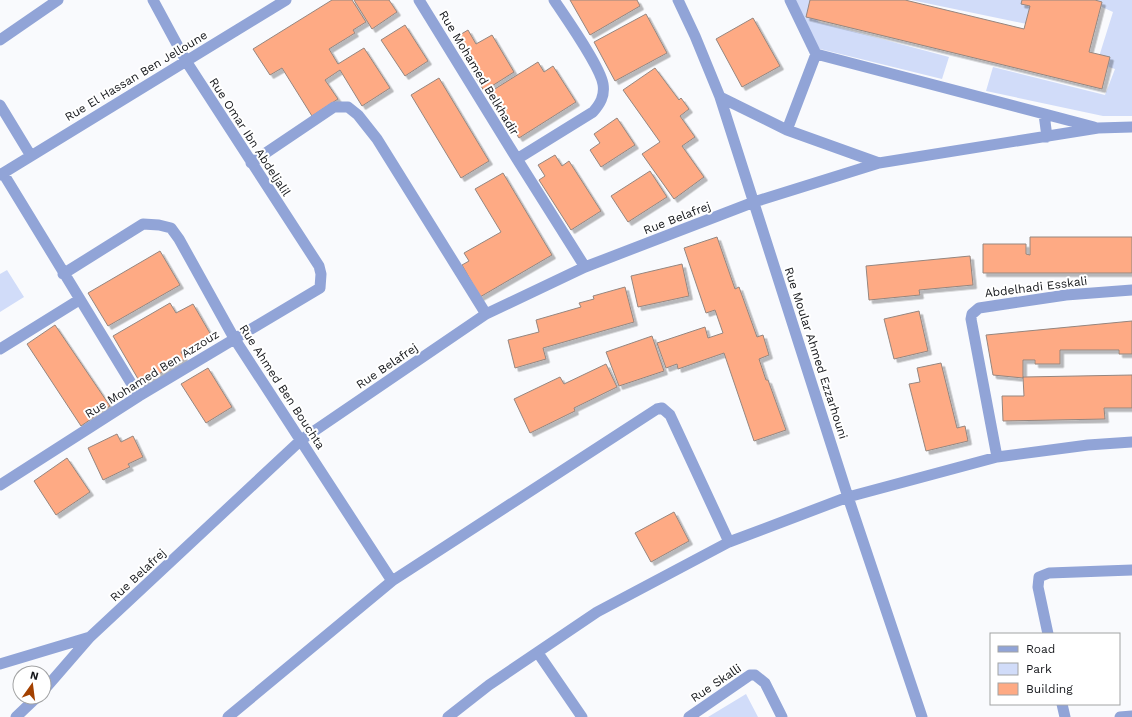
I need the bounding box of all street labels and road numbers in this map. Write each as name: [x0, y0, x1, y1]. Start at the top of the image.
street label: Rue Mohamed Belkhadir: [436, 8, 522, 138]
street label: Rue El Hassan Ben Jelloune: [62, 28, 210, 124]
street label: Rue Omar Ibn Abdeljalil: [206, 75, 294, 199]
street label: Rue Belafrej: [641, 199, 713, 237]
street label: Rue Moular Ahmed Ezzarhouni: [782, 265, 850, 441]
street label: Abdelhadi Esskali: [984, 274, 1088, 300]
street label: Rue Ahmed Ben Bouchta: [236, 322, 328, 452]
street label: Rue Mohamed Ben Azzouz: [82, 327, 222, 421]
street label: Rue Belafrej: [354, 340, 420, 392]
street label: Rue Belafrej: [107, 546, 169, 604]
street label: Rue Skalli: [688, 661, 744, 705]

